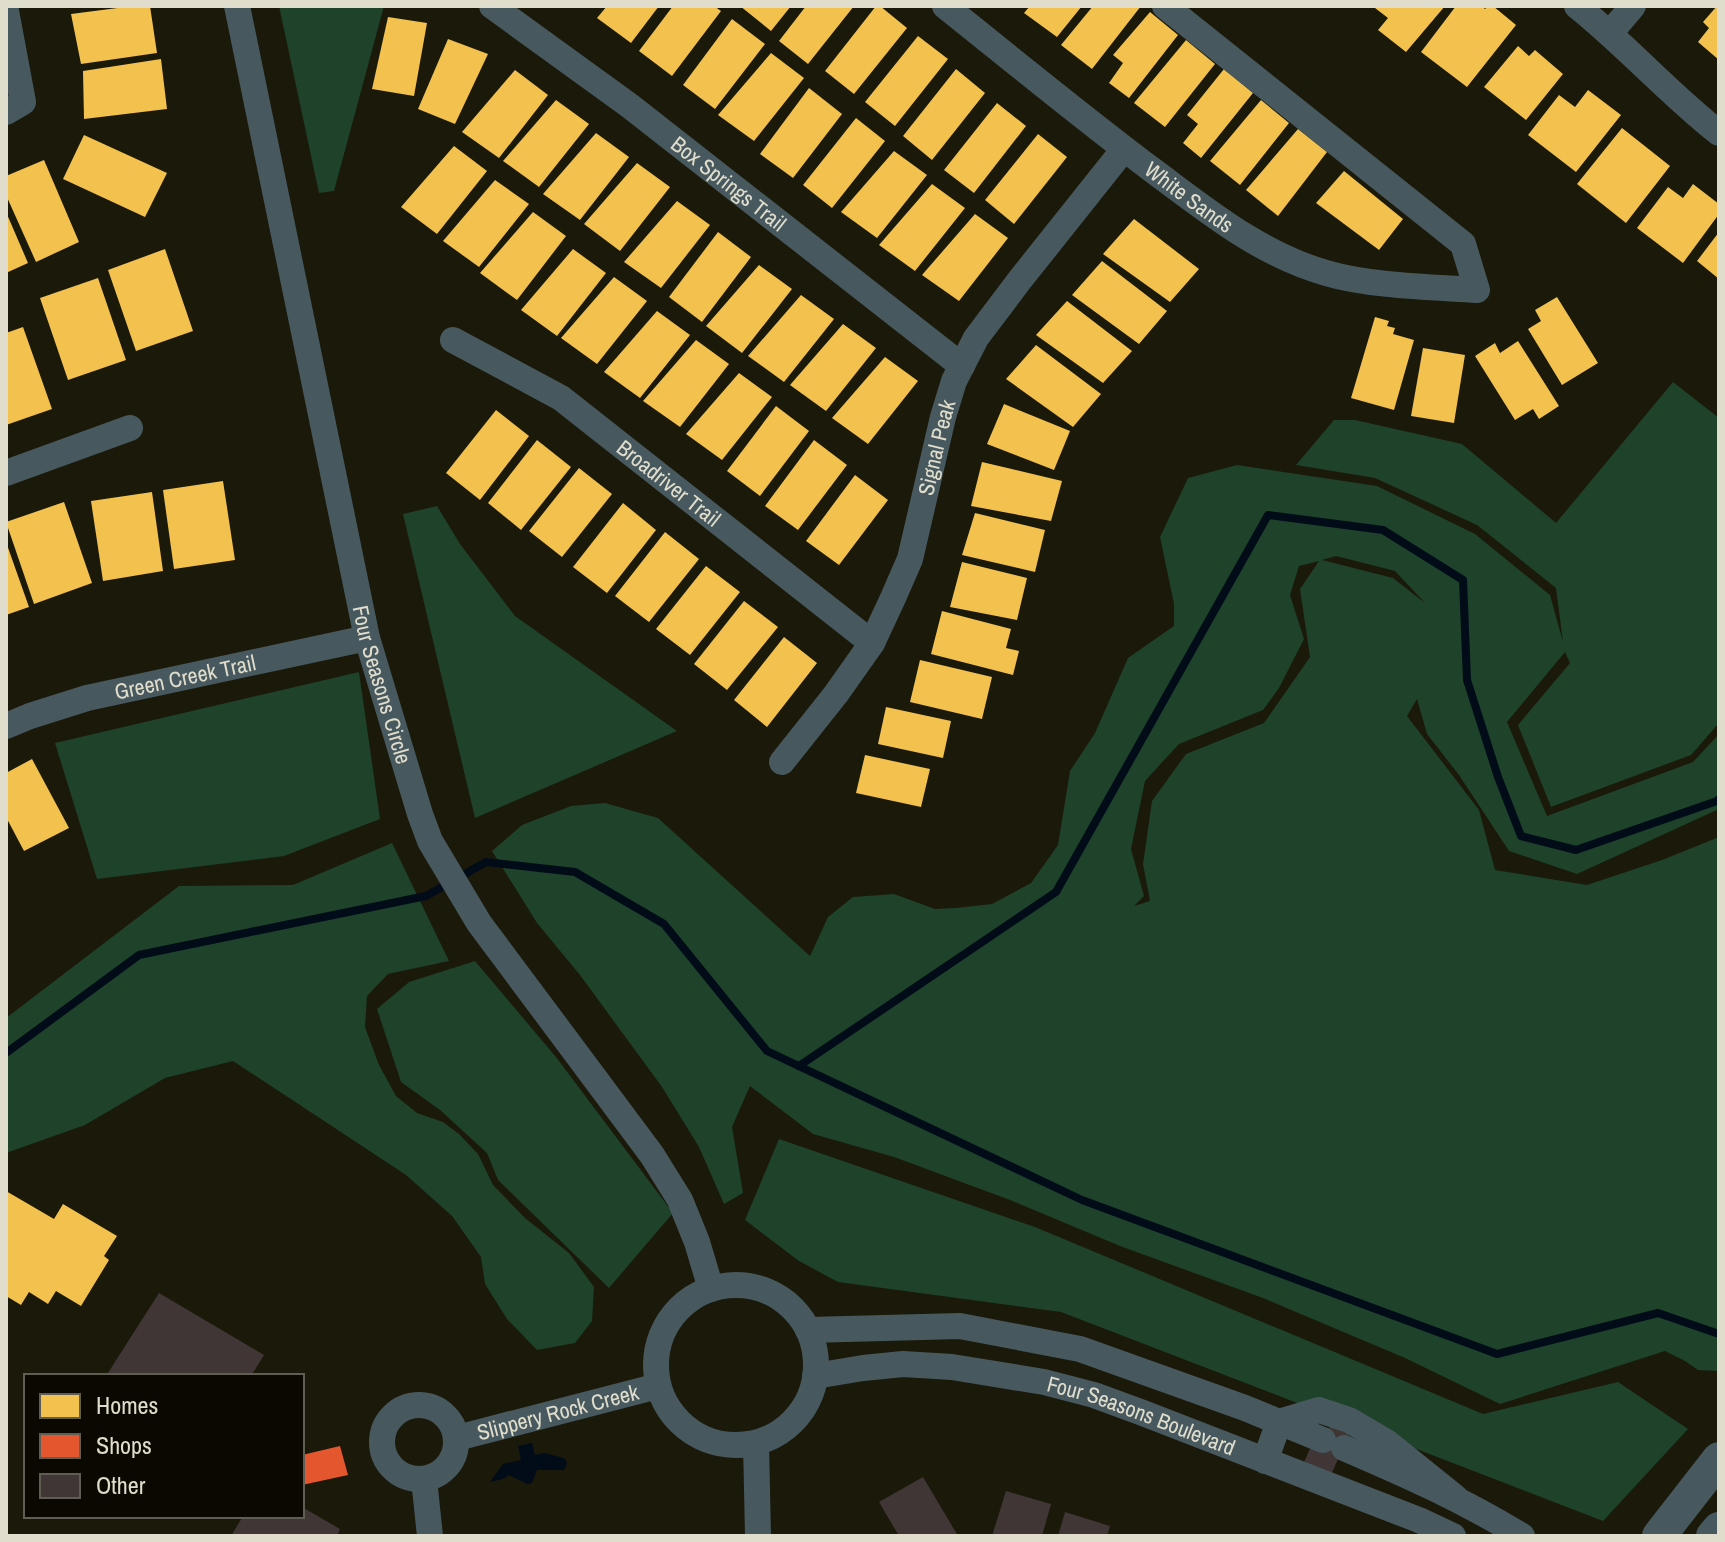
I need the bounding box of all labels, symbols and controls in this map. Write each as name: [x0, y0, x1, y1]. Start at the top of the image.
street label: Box Springs Trail: [665, 129, 793, 238]
street label: White Sands: [1138, 154, 1239, 240]
street label: Signal Peak: [910, 395, 963, 498]
street label: Broadriver Trail: [611, 433, 727, 533]
street label: Four Seasons Circle: [346, 603, 419, 767]
street label: Green Creek Trail: [112, 647, 258, 707]
street label: Four Seasons Boulevard: [1044, 1368, 1240, 1462]
legend: [24, 1374, 304, 1518]
street label: Slippery Rock Creek: [474, 1376, 643, 1447]
text: Homes: [96, 1389, 158, 1421]
text: Shops: [96, 1429, 152, 1461]
text: Other: [96, 1469, 146, 1501]

